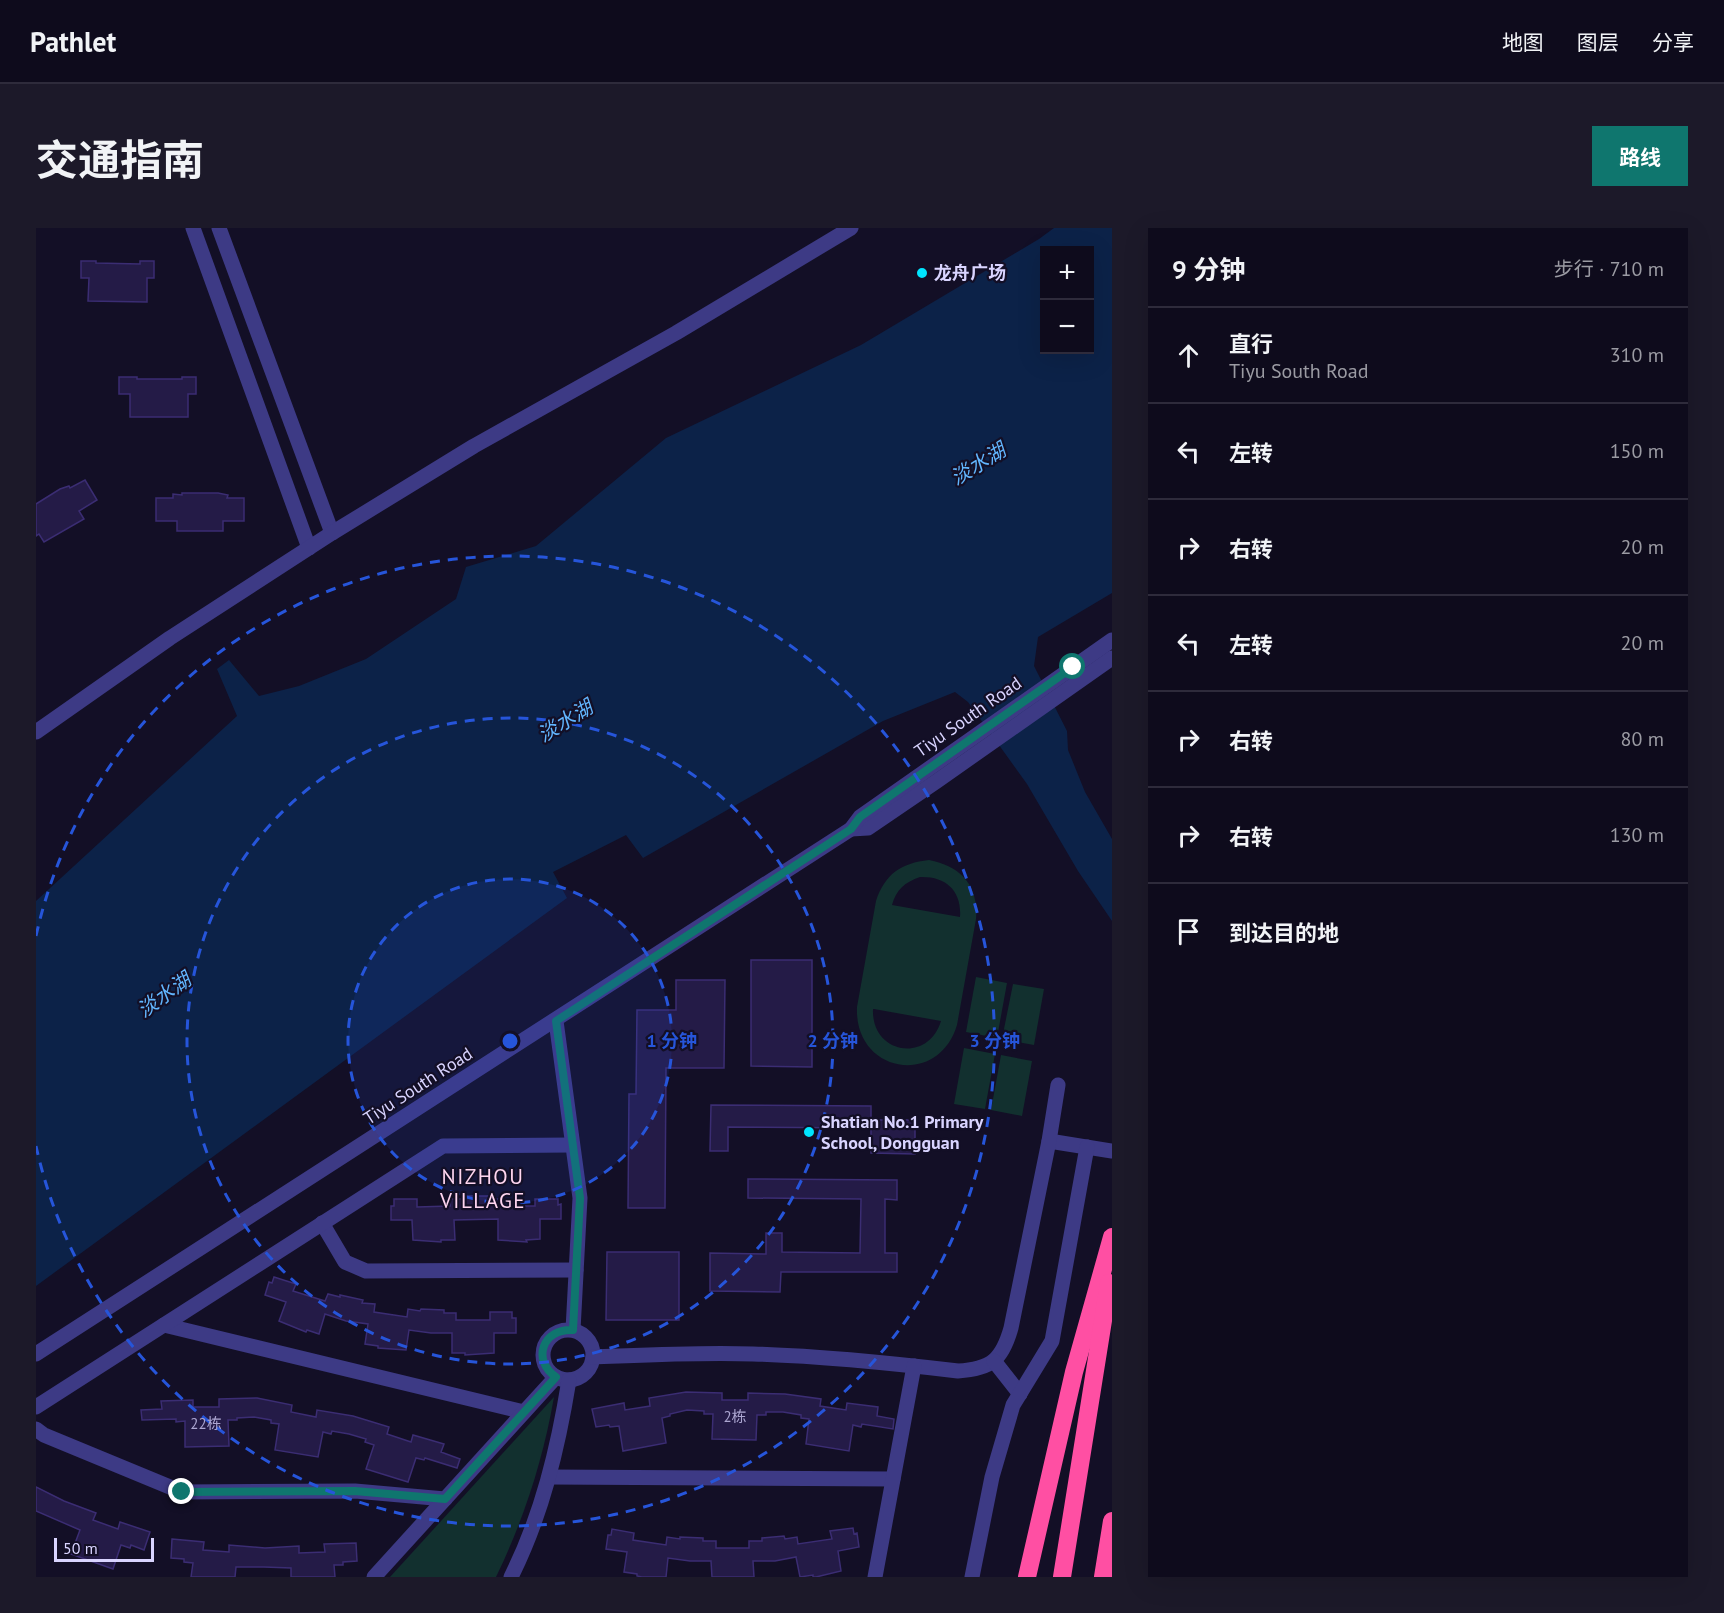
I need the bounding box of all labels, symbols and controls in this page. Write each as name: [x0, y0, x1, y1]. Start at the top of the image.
text: Pathlet: [30, 23, 116, 60]
text: 地图: [1502, 29, 1544, 56]
text: 图层: [1577, 29, 1619, 56]
text: 分享: [1652, 29, 1694, 56]
button: 路线: [1592, 126, 1688, 186]
text: 交通指南: [36, 132, 204, 187]
map controls: [1040, 246, 1094, 354]
button: +: [1040, 246, 1094, 300]
text: 9 分钟: [1172, 253, 1245, 286]
text: 步行 · 710 m: [1554, 256, 1664, 282]
place label: 龙舟广场: [934, 261, 1006, 284]
marker: 龙舟广场: [915, 266, 929, 280]
button: −: [1040, 300, 1094, 354]
text: 直行: [1229, 330, 1273, 358]
icon: ahead: [1172, 339, 1205, 372]
text: 310 m: [1610, 342, 1664, 368]
text: Tiyu South Road: [1229, 358, 1368, 384]
water label: 淡水湖: [946, 435, 1013, 491]
icon: left: [1172, 435, 1205, 468]
text: 150 m: [1610, 438, 1664, 464]
text: 左转: [1229, 439, 1273, 467]
icon: right: [1172, 531, 1205, 564]
text: 20 m: [1621, 534, 1664, 560]
text: 右转: [1229, 535, 1273, 563]
icon: left: [1172, 627, 1205, 660]
text: 20 m: [1621, 630, 1664, 656]
text: 左转: [1229, 631, 1273, 659]
route start: [1059, 653, 1085, 679]
street label: Tiyu South Road: [910, 671, 1026, 762]
water label: 淡水湖: [533, 692, 600, 748]
icon: right: [1172, 723, 1205, 756]
text: 80 m: [1621, 726, 1664, 752]
text: 右转: [1229, 727, 1273, 755]
icon: right: [1172, 819, 1205, 852]
text: 130 m: [1610, 822, 1664, 848]
text: 右转: [1229, 823, 1273, 851]
icon: arrive: [1172, 915, 1205, 948]
text: 到达目的地: [1229, 919, 1339, 947]
water label: 淡水湖: [132, 965, 198, 1023]
text: 1 分钟: [647, 1029, 697, 1052]
text: 2 分钟: [808, 1029, 858, 1052]
text: 3 分钟: [970, 1029, 1020, 1052]
centre of rings: [500, 1031, 520, 1051]
street label: Tiyu South Road: [359, 1042, 477, 1129]
place label: Shatian No.1 Primary School, Dongguan: [821, 1110, 984, 1154]
marker: Shatian No.1 Primary School, Dongguan: [802, 1125, 816, 1139]
district label: NIZHOU VILLAGE: [439, 1163, 526, 1214]
house number: 2栋: [723, 1407, 747, 1426]
house number: 22栋: [190, 1414, 222, 1433]
route end: [168, 1478, 194, 1504]
scale bar: [54, 1535, 154, 1562]
text: 50 m: [63, 1538, 98, 1558]

